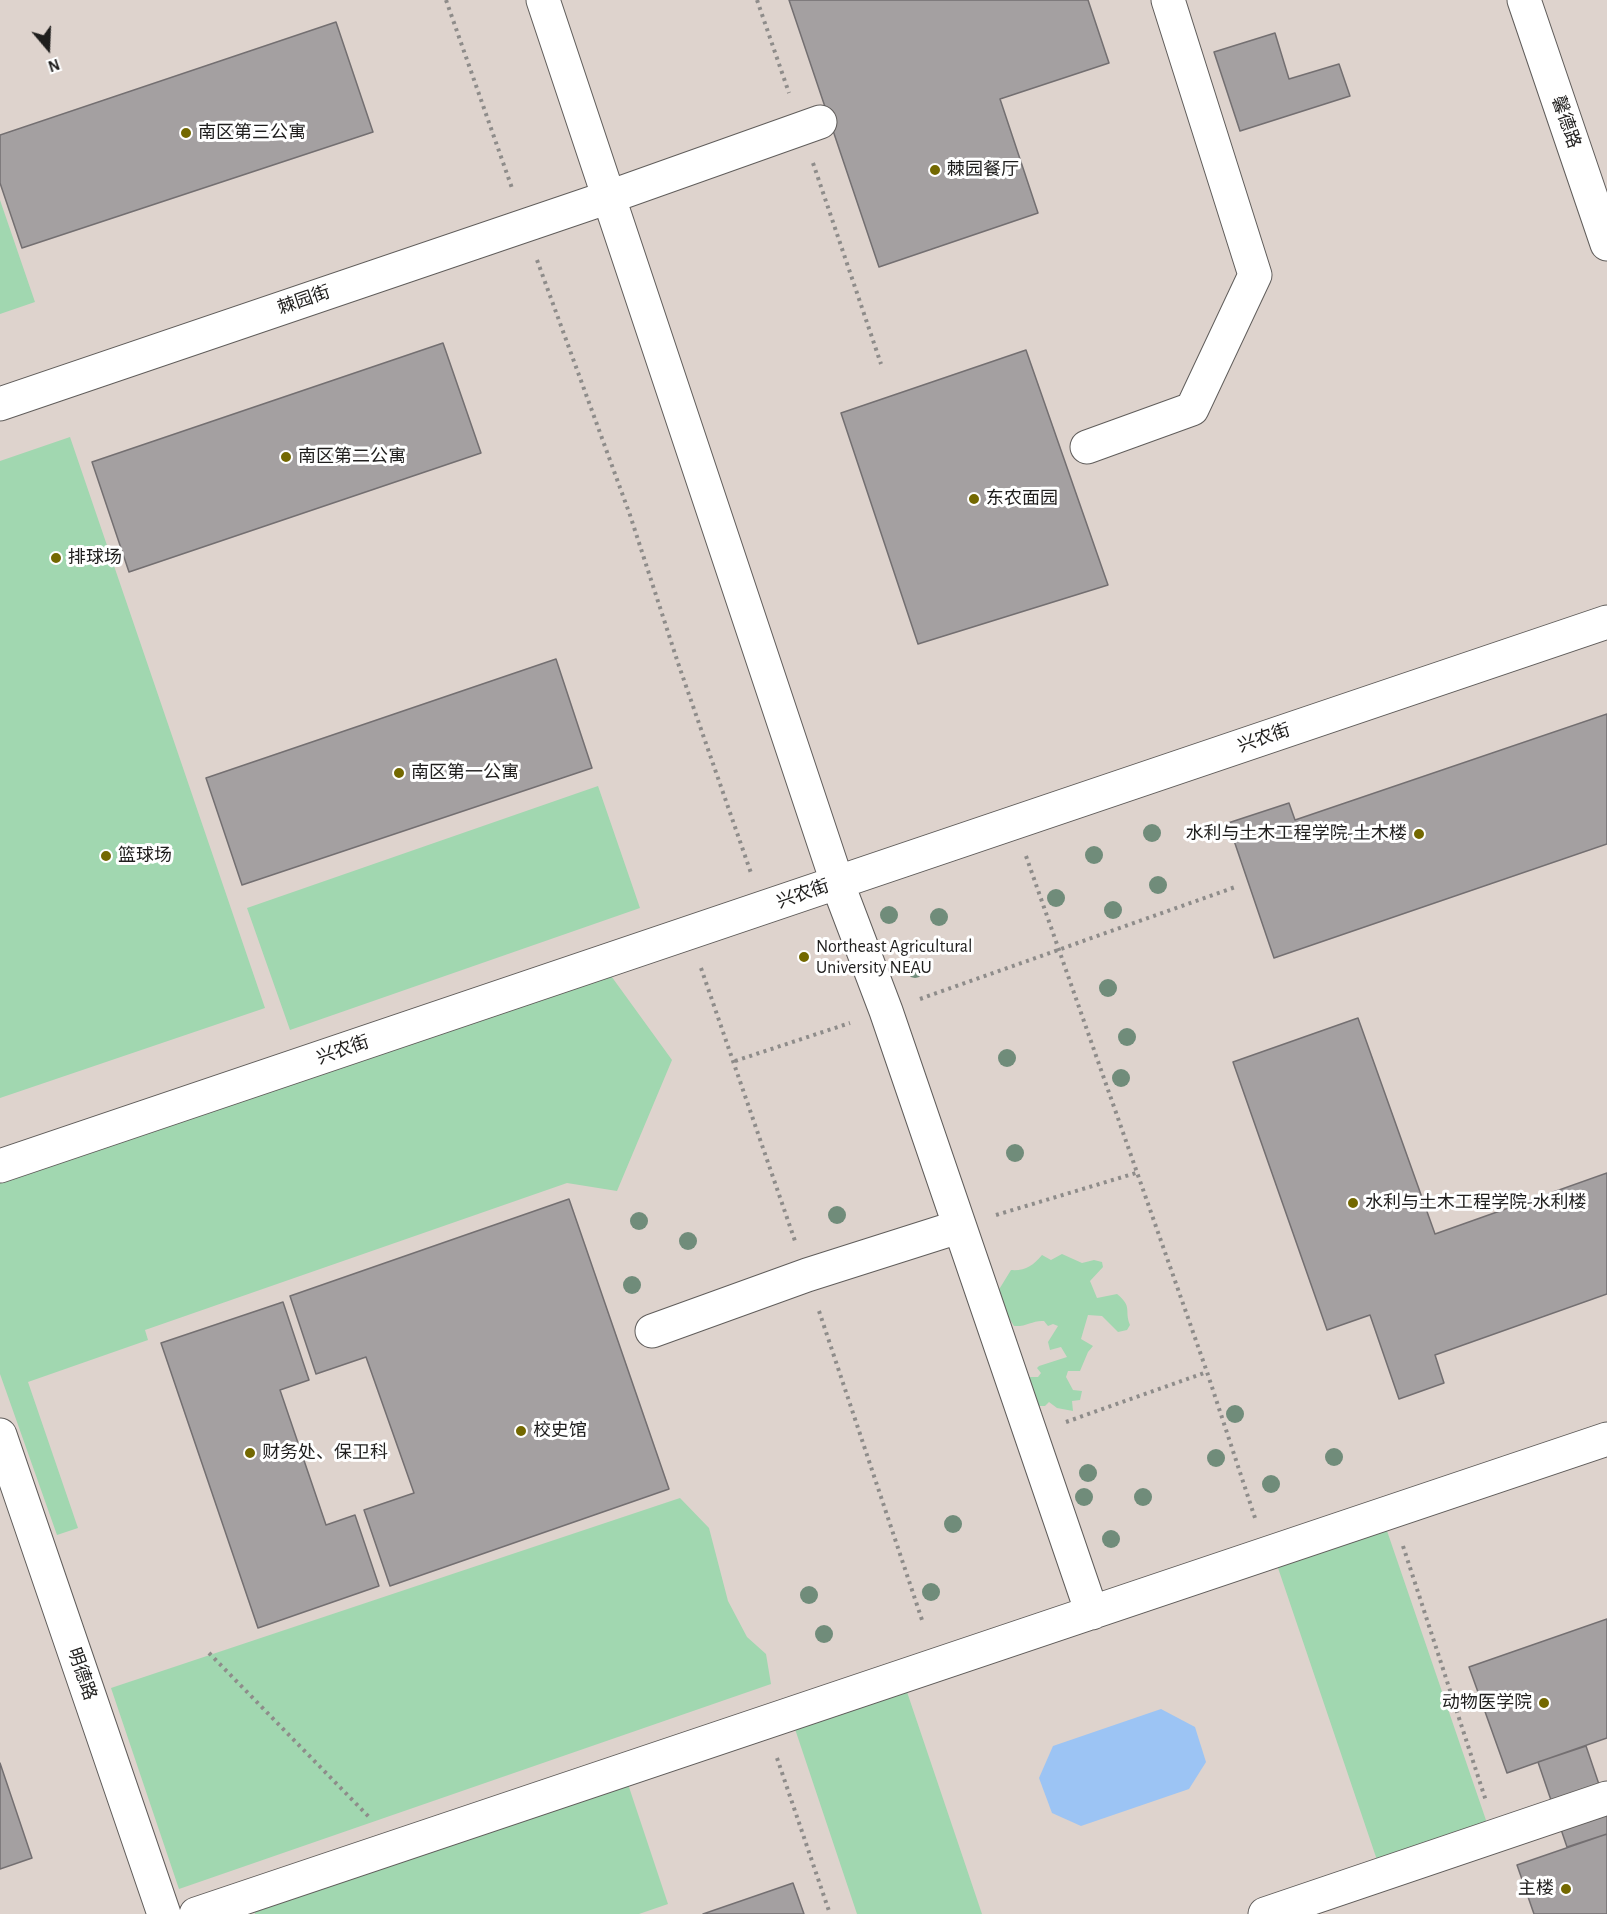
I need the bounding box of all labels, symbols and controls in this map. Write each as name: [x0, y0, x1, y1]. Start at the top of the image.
north arrow: [18, 18, 78, 78]
text: N: [46, 56, 62, 74]
street label: 馨德路: [1547, 93, 1585, 151]
place label: 南区第三公寓: [198, 122, 306, 144]
marker: 南区第三公寓: [179, 126, 193, 140]
place label: 棘园餐厅: [947, 159, 1019, 181]
marker: 棘园餐厅: [928, 163, 942, 177]
street label: 棘园街: [275, 281, 333, 319]
place label: 南区第二公寓: [298, 446, 406, 468]
marker: 南区第二公寓: [279, 450, 293, 464]
place label: 东农面园: [986, 488, 1058, 510]
marker: 东农面园: [967, 492, 981, 506]
place label: 排球场: [68, 547, 122, 569]
marker: 排球场: [49, 551, 63, 565]
street label: 兴农街: [1235, 719, 1293, 757]
place label: 南区第一公寓: [411, 762, 519, 784]
marker: 南区第一公寓: [392, 766, 406, 780]
place label: 水利与土木工程学院-土木楼: [1185, 823, 1407, 845]
marker: 水利与土木工程学院-土木楼: [1412, 827, 1426, 841]
place label: 篮球场: [118, 845, 172, 867]
marker: 篮球场: [99, 849, 113, 863]
street label: 兴农街: [774, 875, 832, 913]
place label: Northeast Agricultural University NEAU: [816, 936, 973, 978]
marker: Northeast Agricultural University NEAU: [797, 950, 811, 964]
street label: 兴农街: [314, 1031, 372, 1069]
place label: 水利与土木工程学院-水利楼: [1365, 1192, 1587, 1214]
marker: 水利与土木工程学院-水利楼: [1346, 1196, 1360, 1210]
place label: 校史馆: [533, 1420, 587, 1442]
marker: 校史馆: [514, 1424, 528, 1438]
place label: 财务处、保卫科: [262, 1442, 388, 1464]
marker: 财务处、保卫科: [243, 1446, 257, 1460]
street label: 明德路: [63, 1645, 101, 1703]
place label: 动物医学院: [1442, 1692, 1532, 1714]
marker: 动物医学院: [1537, 1696, 1551, 1710]
place label: 主楼: [1518, 1878, 1554, 1900]
marker: 主楼: [1559, 1882, 1573, 1896]

